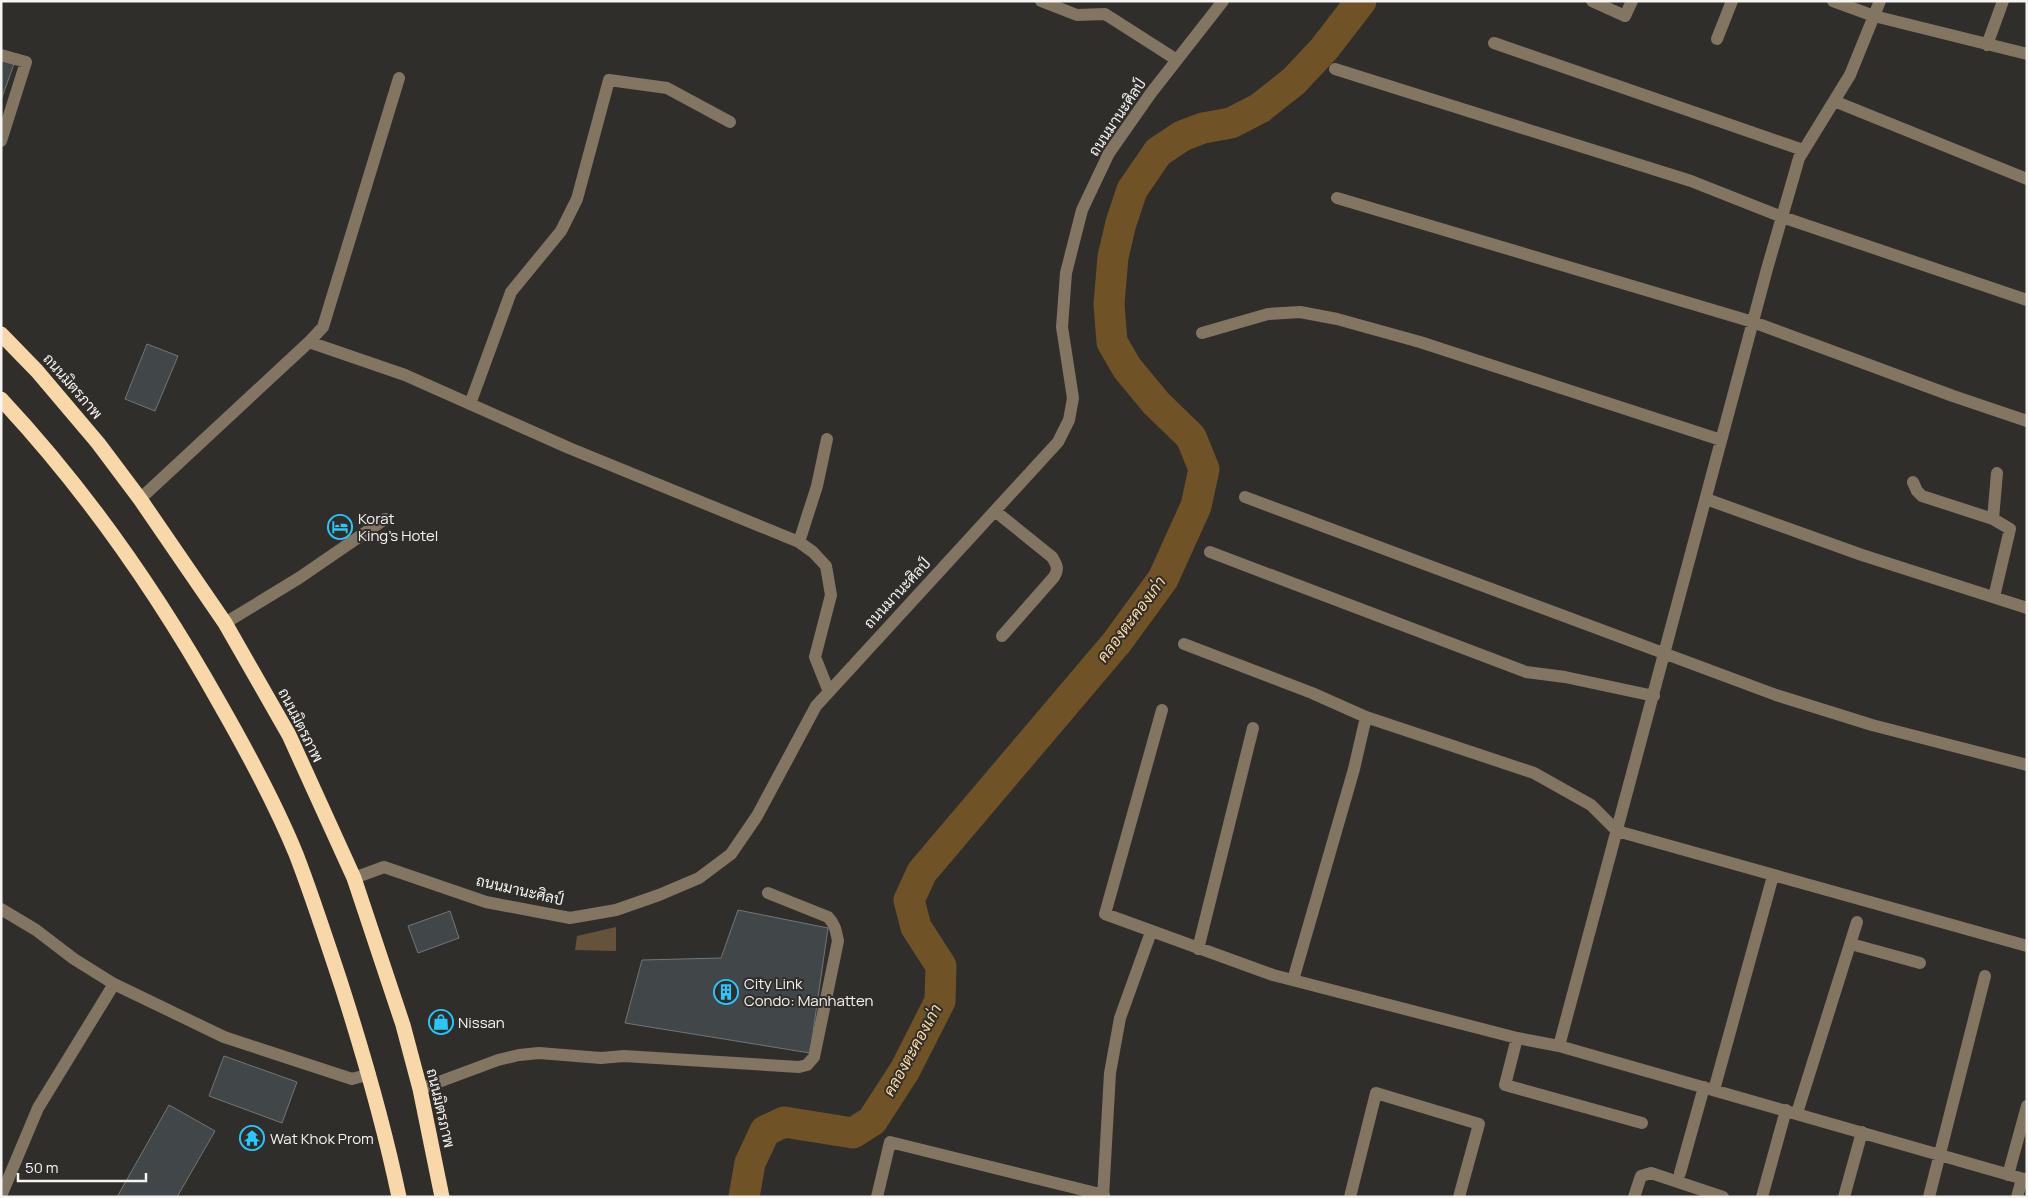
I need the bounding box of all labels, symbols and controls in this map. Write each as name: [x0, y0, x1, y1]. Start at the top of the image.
street label: ถนนมานะศิลป์: [1083, 74, 1151, 160]
street label: ถนนมิตรภาพ: [39, 349, 107, 423]
place label: Korat King's Hotel: [358, 508, 438, 546]
hotel icon: Korat King's Hotel: [327, 514, 353, 540]
street label: ถนนมานะศิลป์: [859, 553, 935, 633]
water label: คลองตะคองเก่า: [1091, 571, 1171, 666]
street label: ถนนมิตรภาพ: [273, 684, 329, 766]
street label: ถนนมานะศิลป์: [474, 870, 566, 910]
place label: City Link Condo: Manhatten: [744, 973, 873, 1011]
building icon: City Link Condo: Manhatten: [713, 979, 739, 1005]
water label: คลองตะคองเก่า: [878, 1000, 946, 1100]
shop icon: Nissan: [428, 1009, 454, 1035]
place label: Nissan: [458, 1012, 505, 1033]
street label: ถนนมิตรภาพ: [422, 1066, 460, 1150]
temple icon: Wat Khok Prom: [239, 1125, 265, 1151]
place label: Wat Khok Prom: [270, 1128, 374, 1149]
scale bar: [18, 1150, 145, 1182]
text: 50 m: [25, 1157, 59, 1178]

